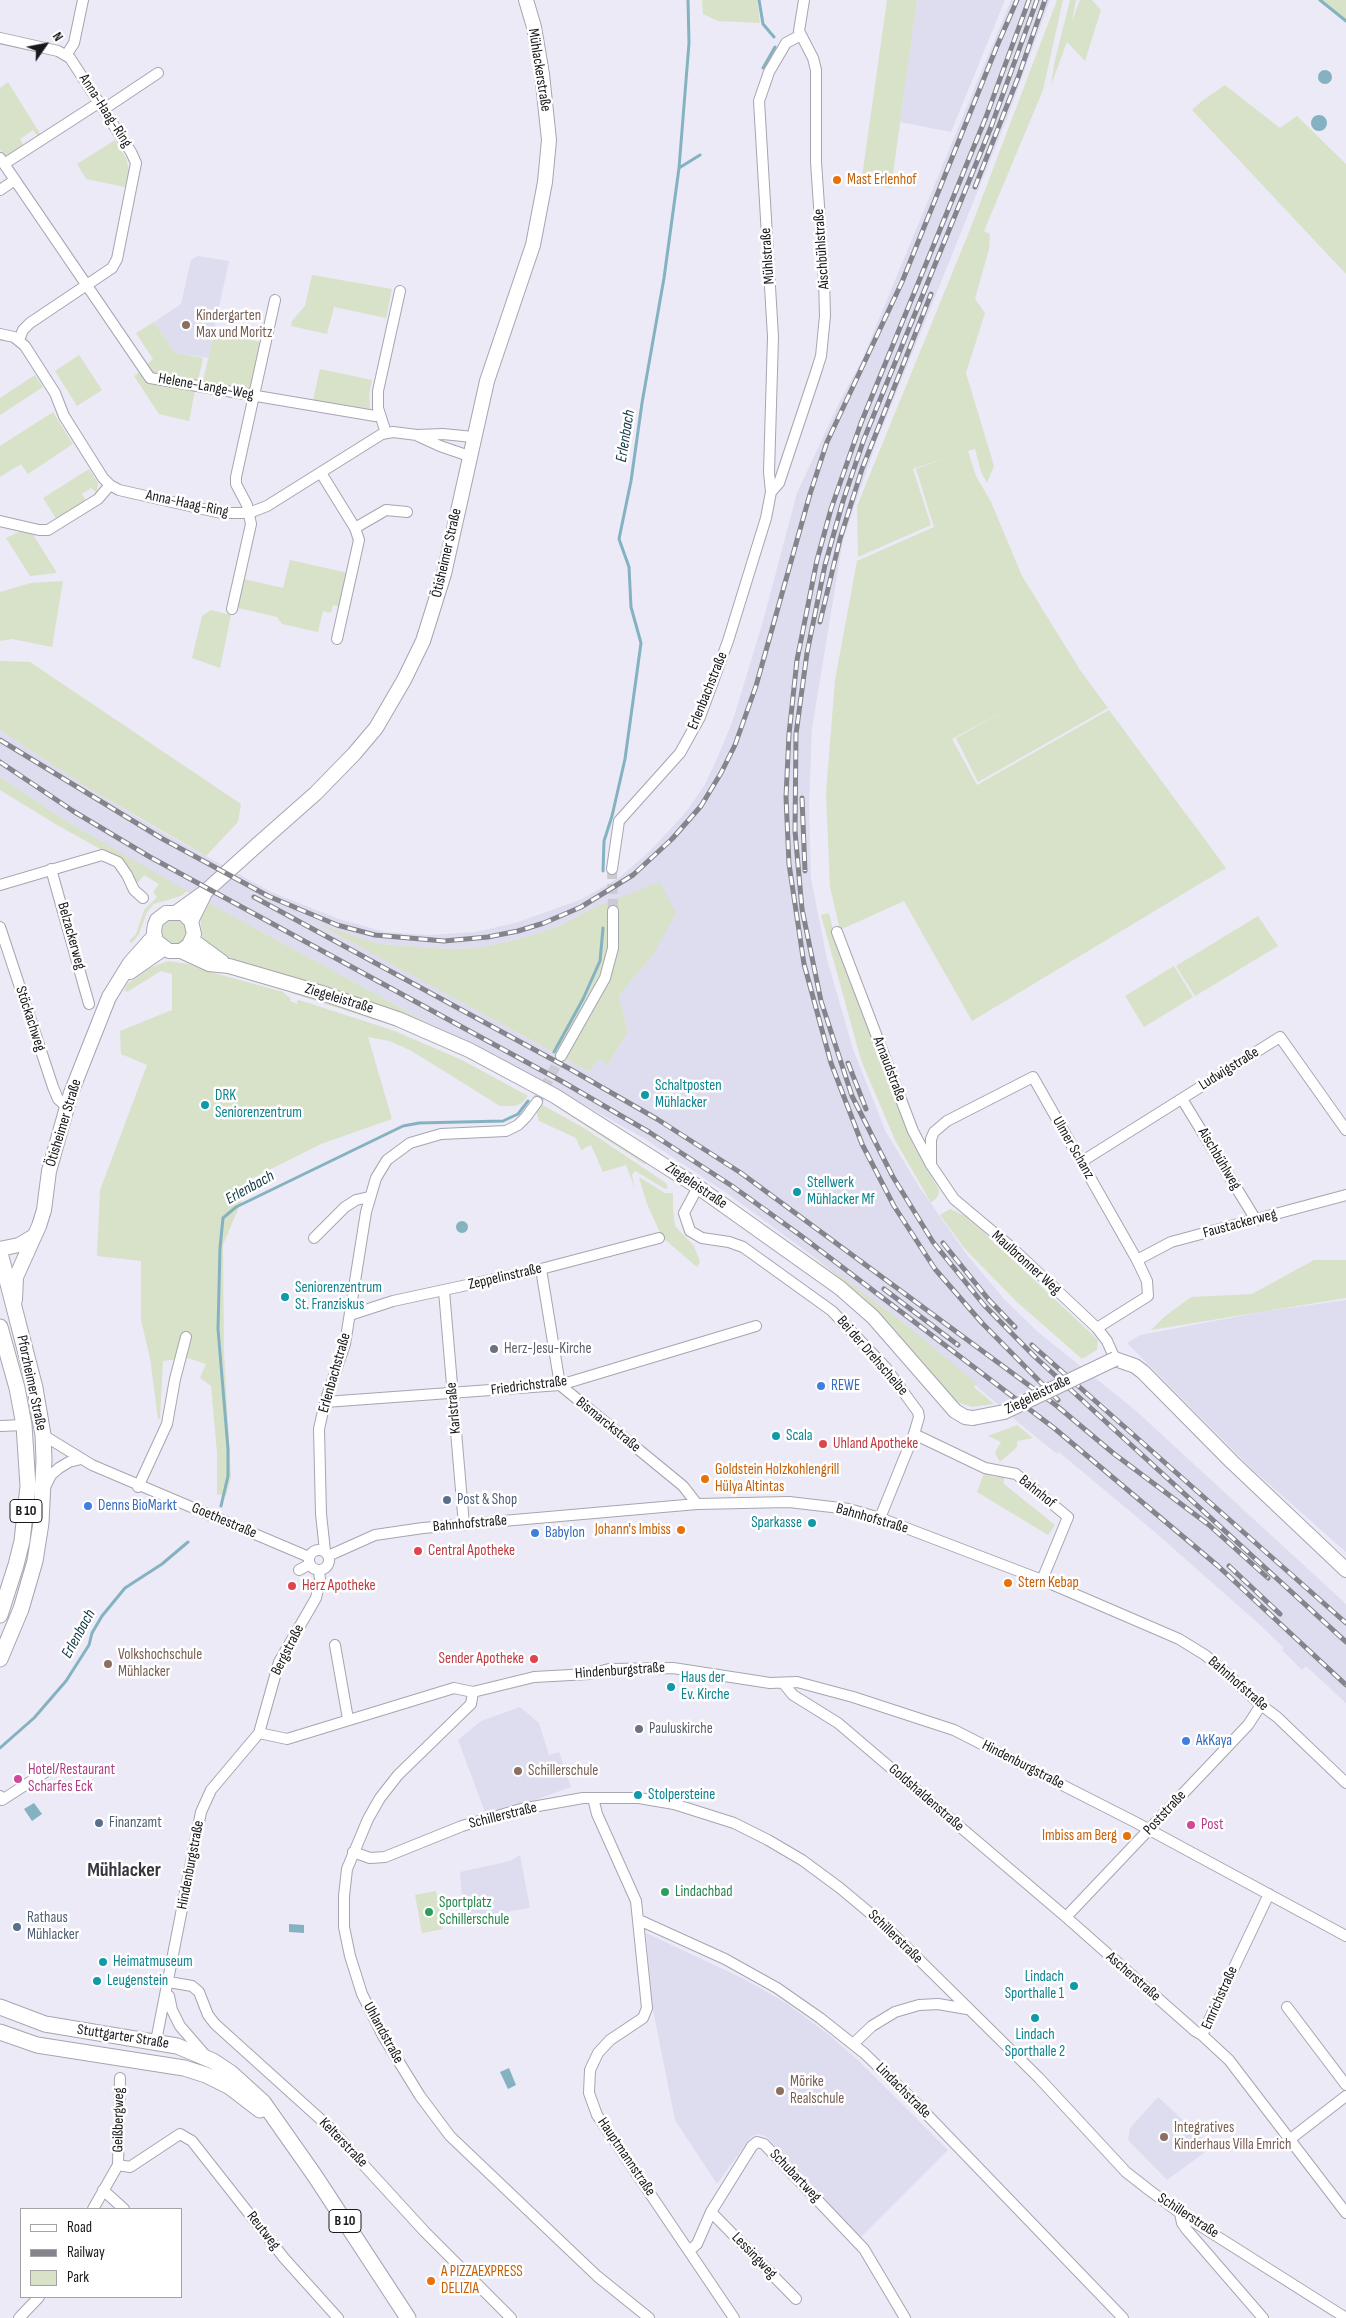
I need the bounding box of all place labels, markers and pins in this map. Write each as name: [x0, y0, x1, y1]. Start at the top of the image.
place label: Mast Erlenhof: [847, 171, 917, 189]
marker: Mast Erlenhof: [831, 174, 843, 186]
place label: Kindergarten Max und Moritz: [196, 307, 272, 342]
marker: Kindergarten Max und Moritz: [180, 319, 192, 331]
place label: Schaltposten Mühlacker: [655, 1077, 722, 1112]
place label: DRK Seniorenzentrum: [215, 1087, 302, 1122]
marker: Schaltposten Mühlacker: [639, 1089, 651, 1101]
marker: DRK Seniorenzentrum: [199, 1099, 211, 1111]
place label: Stellwerk Mühlacker Mf: [807, 1174, 875, 1209]
marker: Stellwerk Mühlacker Mf: [791, 1186, 803, 1198]
place label: Seniorenzentrum St. Franziskus: [295, 1279, 382, 1314]
marker: Seniorenzentrum St. Franziskus: [279, 1291, 291, 1303]
place label: Herz-Jesu-Kirche: [504, 1340, 591, 1358]
marker: Herz-Jesu-Kirche: [488, 1343, 500, 1355]
place label: REWE: [831, 1377, 860, 1395]
marker: REWE: [815, 1380, 827, 1392]
place label: Scala: [786, 1427, 813, 1445]
marker: Scala: [770, 1430, 782, 1442]
place label: Uhland Apotheke: [833, 1435, 918, 1453]
marker: Uhland Apotheke: [817, 1438, 829, 1450]
place label: Goldstein Holzkohlengrill Hülya Altintas: [715, 1461, 839, 1496]
marker: Goldstein Holzkohlengrill Hülya Altintas: [699, 1473, 711, 1485]
place label: Post & Shop: [457, 1491, 517, 1509]
marker: Post & Shop: [441, 1494, 453, 1506]
place label: Denns BioMarkt: [98, 1497, 177, 1515]
marker: Denns BioMarkt: [82, 1500, 94, 1512]
place label: Sparkasse: [751, 1514, 802, 1532]
marker: Sparkasse: [806, 1517, 818, 1529]
place label: Johann's Imbiss: [595, 1521, 671, 1539]
place label: Babylon: [545, 1524, 585, 1542]
marker: Johann's Imbiss: [675, 1524, 687, 1536]
marker: Babylon: [529, 1527, 541, 1539]
place label: Central Apotheke: [428, 1542, 515, 1560]
marker: Central Apotheke: [412, 1545, 424, 1557]
place label: Stern Kebap: [1018, 1574, 1079, 1592]
place label: Herz Apotheke: [302, 1577, 375, 1595]
marker: Stern Kebap: [1002, 1577, 1014, 1589]
marker: Herz Apotheke: [286, 1580, 298, 1592]
place label: Volkshochschule Mühlacker: [118, 1646, 202, 1681]
place label: Sender Apotheke: [438, 1650, 524, 1668]
marker: Sender Apotheke: [528, 1653, 540, 1665]
marker: Volkshochschule Mühlacker: [102, 1658, 114, 1670]
place label: Haus der Ev. Kirche: [681, 1669, 729, 1704]
marker: Haus der Ev. Kirche: [665, 1681, 677, 1693]
place label: Pauluskirche: [649, 1720, 713, 1738]
marker: Pauluskirche: [633, 1723, 645, 1735]
place label: AkKaya: [1196, 1732, 1232, 1750]
marker: AkKaya: [1180, 1735, 1192, 1747]
place label: Hotel/Restaurant Scharfes Eck: [28, 1761, 115, 1796]
place label: Schillerschule: [528, 1762, 598, 1780]
marker: Schillerschule: [512, 1765, 524, 1777]
marker: Hotel/Restaurant Scharfes Eck: [12, 1773, 24, 1785]
place label: Stolpersteine: [648, 1786, 715, 1804]
marker: Stolpersteine: [632, 1789, 644, 1801]
place label: Finanzamt: [109, 1814, 162, 1832]
place label: Post: [1201, 1816, 1224, 1834]
marker: Finanzamt: [93, 1817, 105, 1829]
marker: Post: [1185, 1819, 1197, 1831]
place label: Imbiss am Berg: [1042, 1827, 1117, 1845]
marker: Imbiss am Berg: [1121, 1830, 1133, 1842]
place label: Lindachbad: [675, 1883, 732, 1901]
marker: Lindachbad: [659, 1886, 671, 1898]
place label: Sportplatz Schillerschule: [439, 1894, 509, 1929]
marker: Sportplatz Schillerschule: [423, 1906, 435, 1918]
place label: Rathaus Mühlacker: [27, 1909, 79, 1944]
marker: Rathaus Mühlacker: [11, 1921, 23, 1933]
place label: Heimatmuseum: [113, 1953, 193, 1971]
marker: Heimatmuseum: [97, 1956, 109, 1968]
place label: Lindach Sporthalle 1: [1005, 1968, 1064, 2003]
place label: Leugenstein: [107, 1972, 168, 1990]
marker: Leugenstein: [91, 1975, 103, 1987]
marker: Lindach Sporthalle 1: [1068, 1980, 1080, 1992]
marker: Lindach Sporthalle 2: [1029, 2012, 1041, 2024]
place label: Lindach Sporthalle 2: [1005, 2026, 1065, 2061]
place label: Mörike Realschule: [790, 2073, 844, 2108]
marker: Mörike Realschule: [774, 2085, 786, 2097]
place label: Integratives Kinderhaus Villa Emrich: [1174, 2119, 1291, 2154]
marker: Integratives Kinderhaus Villa Emrich: [1158, 2131, 1170, 2143]
place label: A PIZZAEXPRESS DELIZIA: [441, 2263, 523, 2298]
marker: A PIZZAEXPRESS DELIZIA: [425, 2275, 437, 2287]

